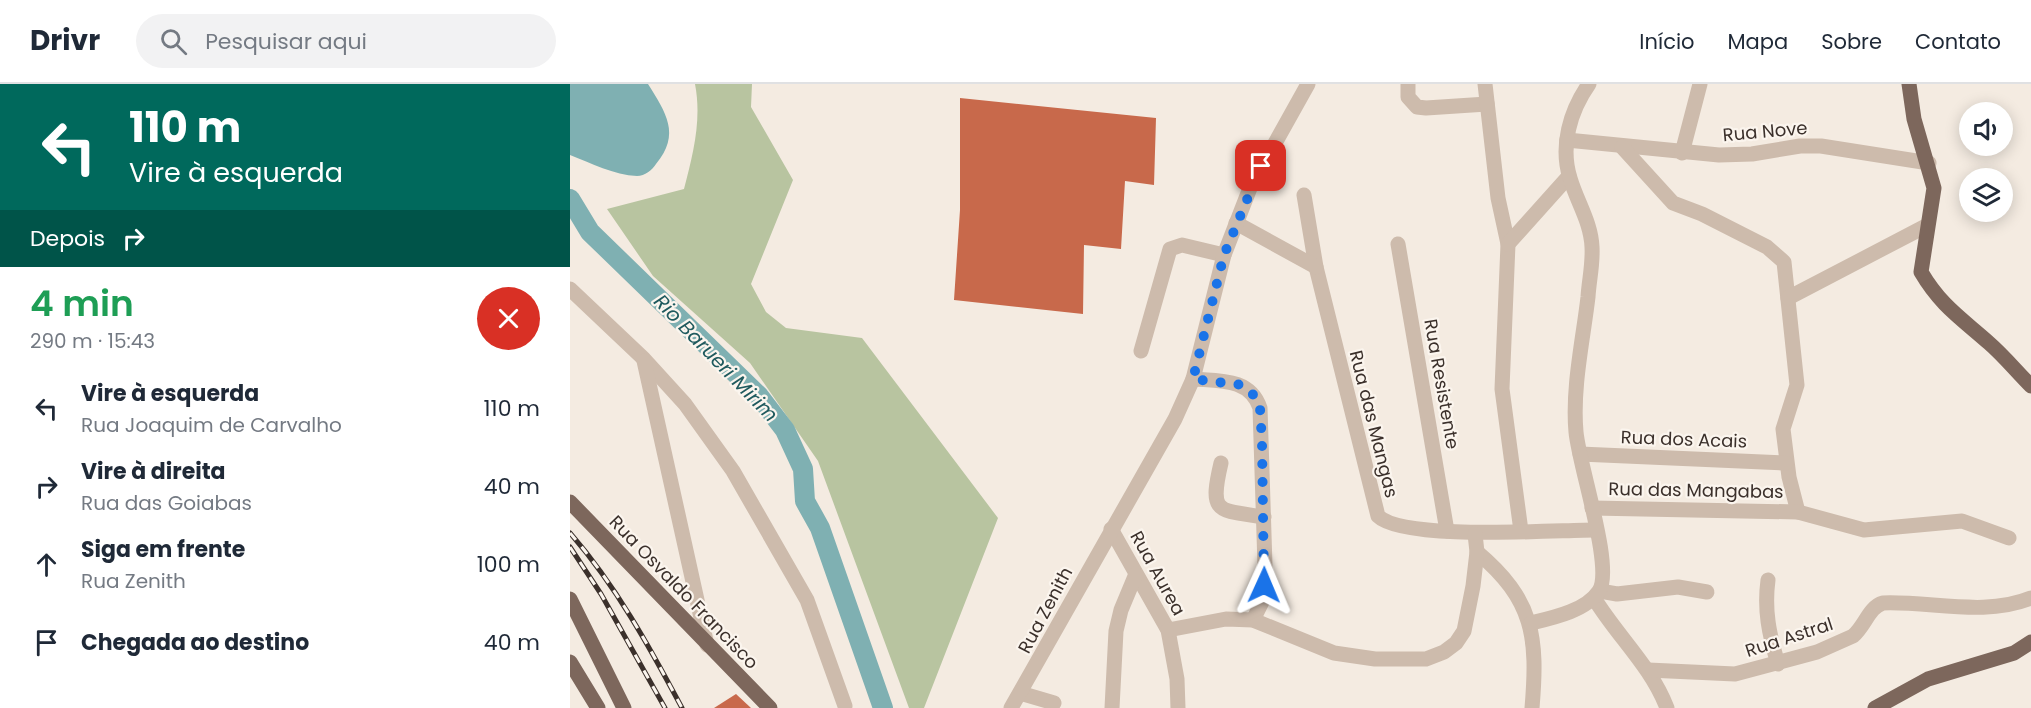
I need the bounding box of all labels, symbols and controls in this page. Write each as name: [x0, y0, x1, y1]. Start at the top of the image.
search box: [136, 14, 556, 68]
text: Drivr: [30, 21, 100, 60]
icon: search: [157, 25, 190, 58]
text: Pesquisar aqui: [205, 26, 367, 57]
text: Início: [1639, 27, 1694, 56]
text: Mapa: [1727, 27, 1788, 56]
text: Sobre: [1821, 27, 1882, 56]
text: Contato: [1915, 27, 2001, 56]
text: 110 m: [129, 98, 241, 157]
map controls: [1959, 102, 2013, 222]
button: sound: [1959, 102, 2013, 156]
icon: left: [30, 108, 108, 186]
street label: Rua Nove: [1722, 115, 1808, 147]
pin: [1235, 140, 1286, 191]
icon: arrive: [1244, 149, 1277, 182]
text: Vire à esquerda: [129, 154, 343, 191]
button: layers: [1959, 168, 2013, 222]
icon: right: [117, 222, 150, 255]
text: Depois: [30, 223, 105, 254]
text: 4 min: [30, 278, 134, 329]
button: close: [477, 287, 540, 350]
water label: Rio Barueri Mirim: [648, 288, 784, 428]
street label: Rua Resistente: [1418, 317, 1466, 451]
text: 290 m · 15:43: [30, 327, 155, 355]
street label: Rua das Mangas: [1344, 348, 1404, 500]
text: Vire à esquerda: [81, 378, 259, 409]
icon: left: [30, 392, 63, 425]
text: 110 m: [484, 393, 540, 424]
text: Rua Joaquim de Carvalho: [81, 411, 342, 439]
street label: Rua dos Acais: [1620, 424, 1748, 454]
text: Vire à direita: [81, 456, 226, 487]
icon: right: [30, 470, 63, 503]
text: 40 m: [484, 471, 540, 502]
street label: Rua das Mangabas: [1608, 476, 1784, 504]
text: Rua das Goiabas: [81, 489, 252, 517]
street label: Rua Osvaldo Francisco: [604, 510, 764, 674]
street label: Rua Aurea: [1124, 526, 1192, 620]
text: Siga em frente: [81, 534, 245, 565]
icon: ahead: [30, 548, 63, 581]
text: 100 m: [477, 549, 540, 580]
position arrow: [1232, 553, 1296, 617]
street label: Rua Zenith: [1012, 562, 1078, 658]
text: Rua Zenith: [81, 567, 186, 595]
street label: Rua Astral: [1742, 611, 1836, 663]
icon: arrive: [30, 626, 63, 659]
text: Chegada ao destino: [81, 627, 309, 658]
text: 40 m: [484, 627, 540, 658]

